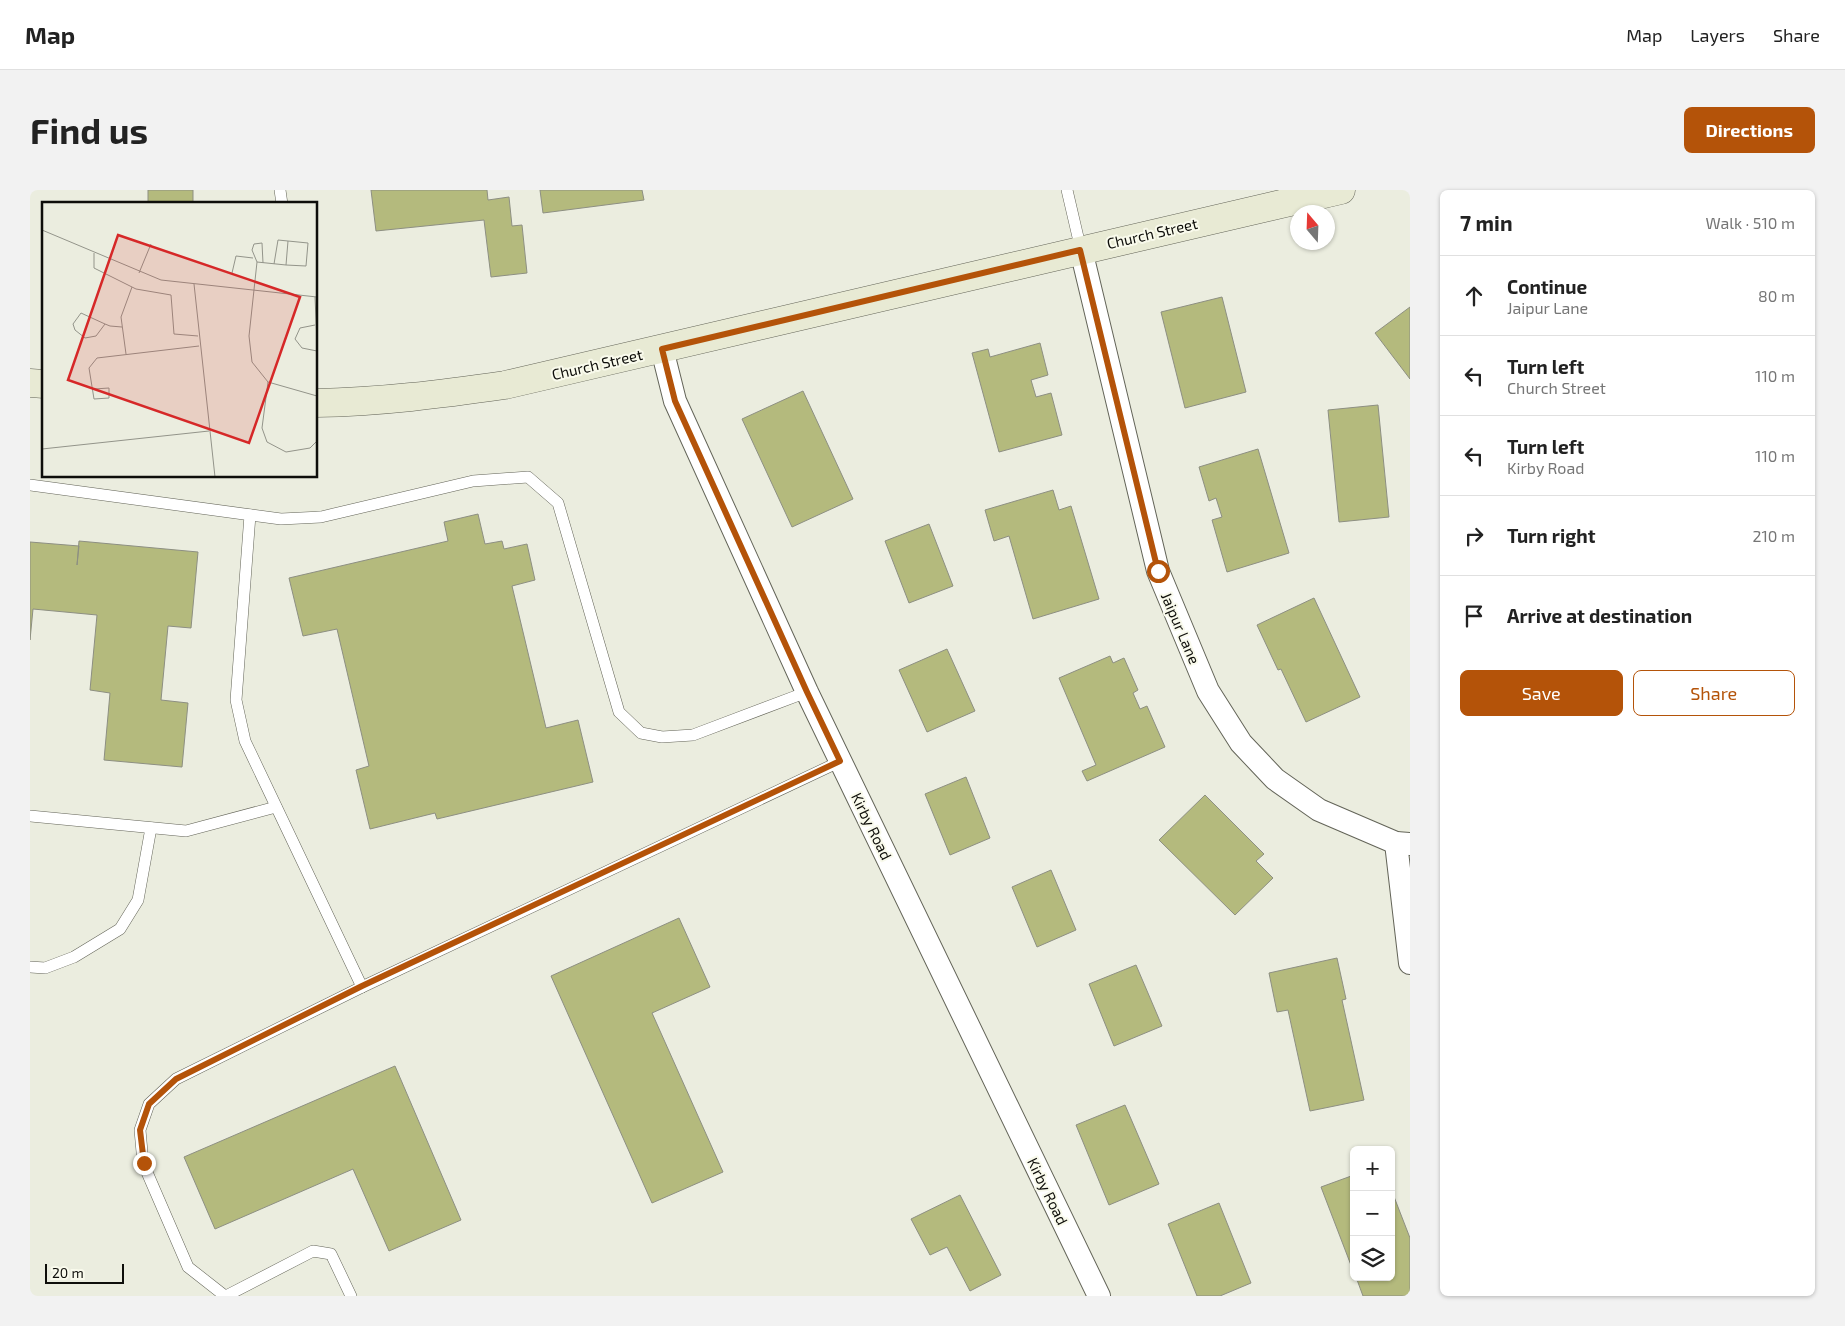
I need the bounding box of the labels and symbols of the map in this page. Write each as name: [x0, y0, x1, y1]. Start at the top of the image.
inset map: [42, 202, 318, 478]
north arrow: [1290, 205, 1335, 250]
street label: Church Street: [1105, 214, 1199, 252]
street label: Church Street: [550, 345, 644, 383]
route start: [1147, 560, 1170, 583]
street label: Jaipur Lane: [1158, 589, 1204, 667]
street label: Kirby Road: [848, 789, 896, 863]
route end: [133, 1152, 156, 1175]
street label: Kirby Road: [1024, 1154, 1072, 1228]
scale bar: [45, 1261, 124, 1284]

